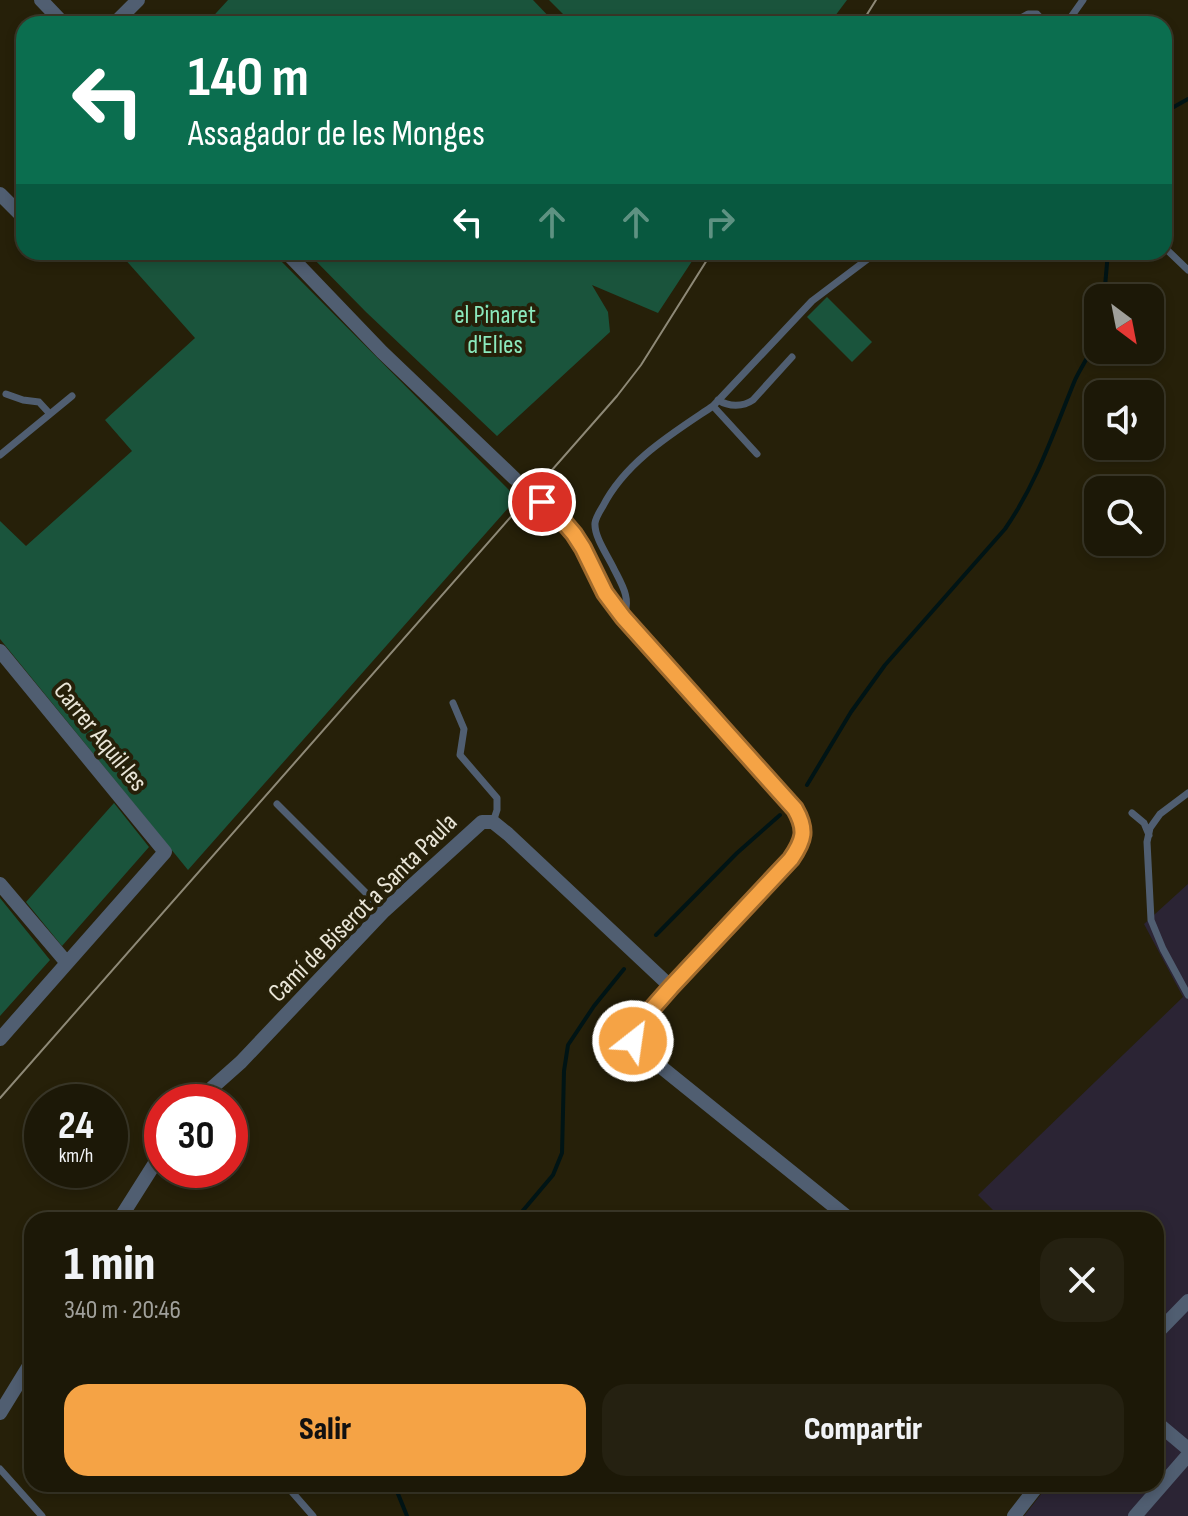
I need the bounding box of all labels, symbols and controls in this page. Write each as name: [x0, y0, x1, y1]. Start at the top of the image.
text: 140 m: [188, 45, 309, 112]
icon: left: [56, 48, 160, 152]
text: Assagador de les Monges: [188, 113, 485, 156]
icon: left: [446, 200, 490, 244]
icon: ahead: [530, 200, 574, 244]
icon: ahead: [614, 200, 658, 244]
icon: right: [698, 200, 742, 244]
north arrow: [1084, 284, 1164, 364]
map controls: [1084, 284, 1164, 556]
park label: el Pinaret d'Elies: [454, 300, 536, 361]
button: sound: [1084, 380, 1164, 460]
pin: [508, 468, 576, 536]
button: search: [1084, 476, 1164, 556]
icon: arrive: [520, 480, 564, 524]
street label: Carrer Aquil·les: [46, 676, 153, 798]
street label: Camí de Biserot a Santa Paula: [262, 807, 464, 1009]
position arrow: [591, 999, 675, 1083]
speed limit sign: 30: [144, 1084, 248, 1188]
text: 24: [58, 1102, 94, 1150]
text: km/h: [59, 1144, 93, 1168]
text: 1 min: [64, 1236, 155, 1293]
button: close: [1040, 1238, 1124, 1322]
text: 340 m · 20:46: [64, 1295, 181, 1326]
button: Salir: [64, 1384, 586, 1476]
button: Compartir: [602, 1384, 1124, 1476]

